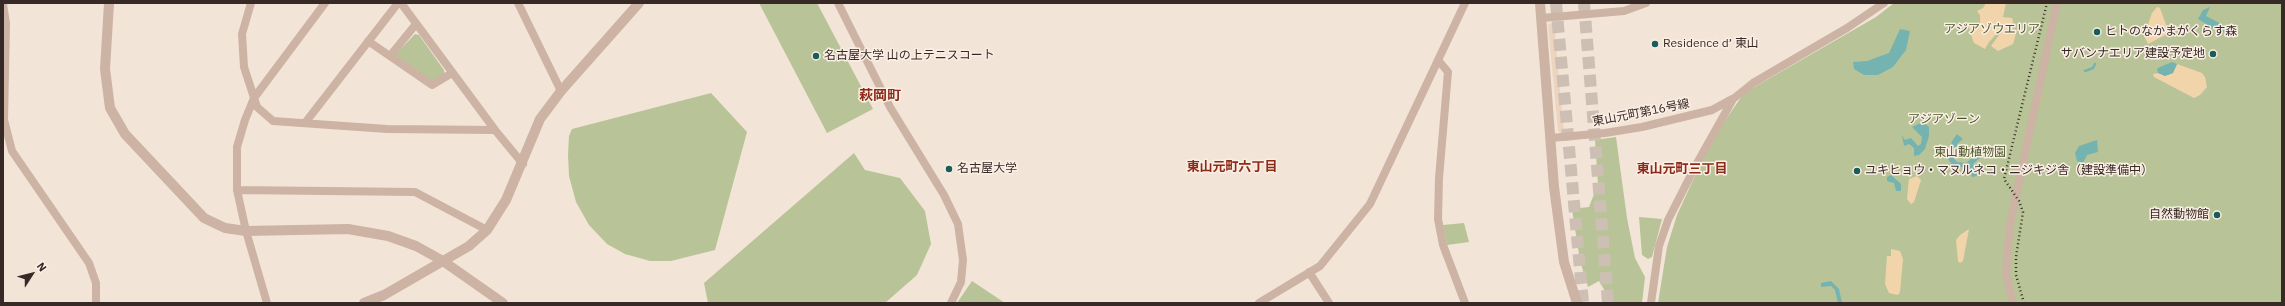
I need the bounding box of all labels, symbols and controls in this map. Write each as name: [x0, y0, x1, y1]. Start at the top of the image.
park label: アジアゾウエリア: [1944, 23, 2040, 37]
place label: ヒトのなかまがくらす森: [2105, 25, 2237, 39]
marker: ヒトのなかまがくらす森: [2092, 27, 2102, 37]
place label: Residence d’ 東山: [1663, 37, 1759, 51]
marker: Residence d’ 東山: [1650, 39, 1660, 49]
place label: サバンナエリア建設予定地: [2061, 47, 2205, 61]
place label: 名古屋大学 山の上テニスコート: [824, 49, 995, 63]
marker: サバンナエリア建設予定地: [2208, 49, 2218, 59]
marker: 名古屋大学 山の上テニスコート: [811, 51, 821, 61]
district label: 萩岡町: [859, 88, 901, 104]
street label: 東山元町第16号線: [1591, 97, 1691, 129]
park label: アジアゾーン: [1908, 113, 1980, 127]
park label: 東山動植物園: [1934, 146, 2006, 160]
district label: 東山元町六丁目: [1187, 159, 1277, 175]
district label: 東山元町三丁目: [1637, 161, 1727, 177]
place label: 名古屋大学: [957, 162, 1017, 176]
marker: 名古屋大学: [944, 164, 954, 174]
place label: ユキヒョウ・マヌルネコ・ニジキジ舎（建設準備中）: [1865, 164, 2153, 178]
marker: ユキヒョウ・マヌルネコ・ニジキジ舎（建設準備中）: [1852, 166, 1862, 176]
place label: 自然動物館: [2149, 208, 2209, 222]
marker: 自然動物館: [2212, 210, 2222, 220]
north arrow: [12, 254, 52, 294]
text: N: [34, 260, 50, 274]

